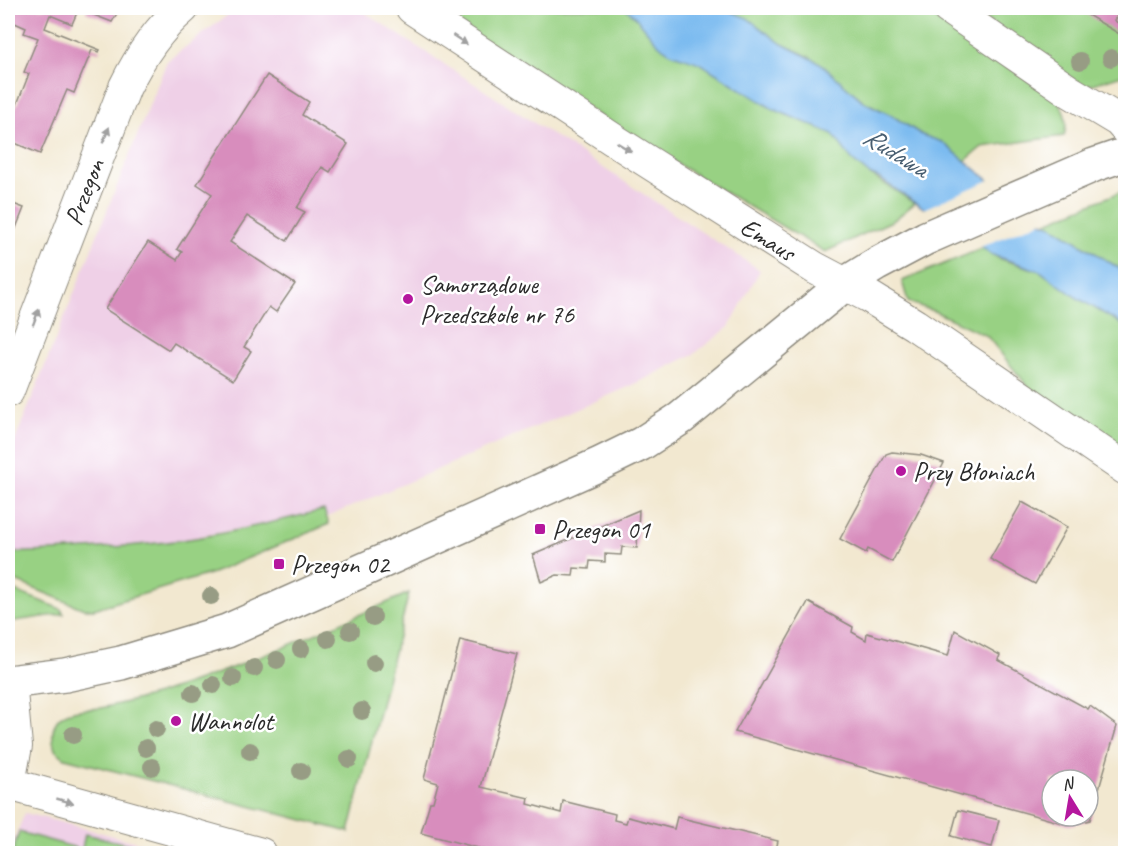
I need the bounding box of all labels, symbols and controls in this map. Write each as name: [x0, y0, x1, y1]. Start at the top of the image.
one-way arrow: [452, 34, 468, 46]
water label: Rudawa: [857, 119, 937, 187]
one-way arrow: [102, 126, 111, 144]
one-way arrow: [615, 141, 632, 152]
street label: Przegon: [57, 153, 113, 230]
street label: Emaus: [734, 210, 803, 270]
place label: Samorządowe Przedszkole nr 76: [420, 268, 575, 331]
marker: Samorządowe Przedszkole nr 76: [401, 292, 415, 306]
one-way arrow: [32, 308, 41, 326]
place label: Przy Błoniach: [913, 455, 1035, 488]
marker: Przy Błoniach: [894, 464, 908, 478]
place label: Przegon 01: [552, 513, 651, 546]
marker: Przegon 01: [533, 522, 547, 536]
place label: Przegon 02: [291, 548, 391, 581]
marker: Przegon 02: [272, 557, 286, 571]
place label: Wannolot: [188, 705, 275, 738]
marker: Wannolot: [169, 714, 183, 728]
north arrow: [1040, 768, 1100, 828]
text: N: [1061, 773, 1077, 795]
one-way arrow: [56, 797, 74, 806]

